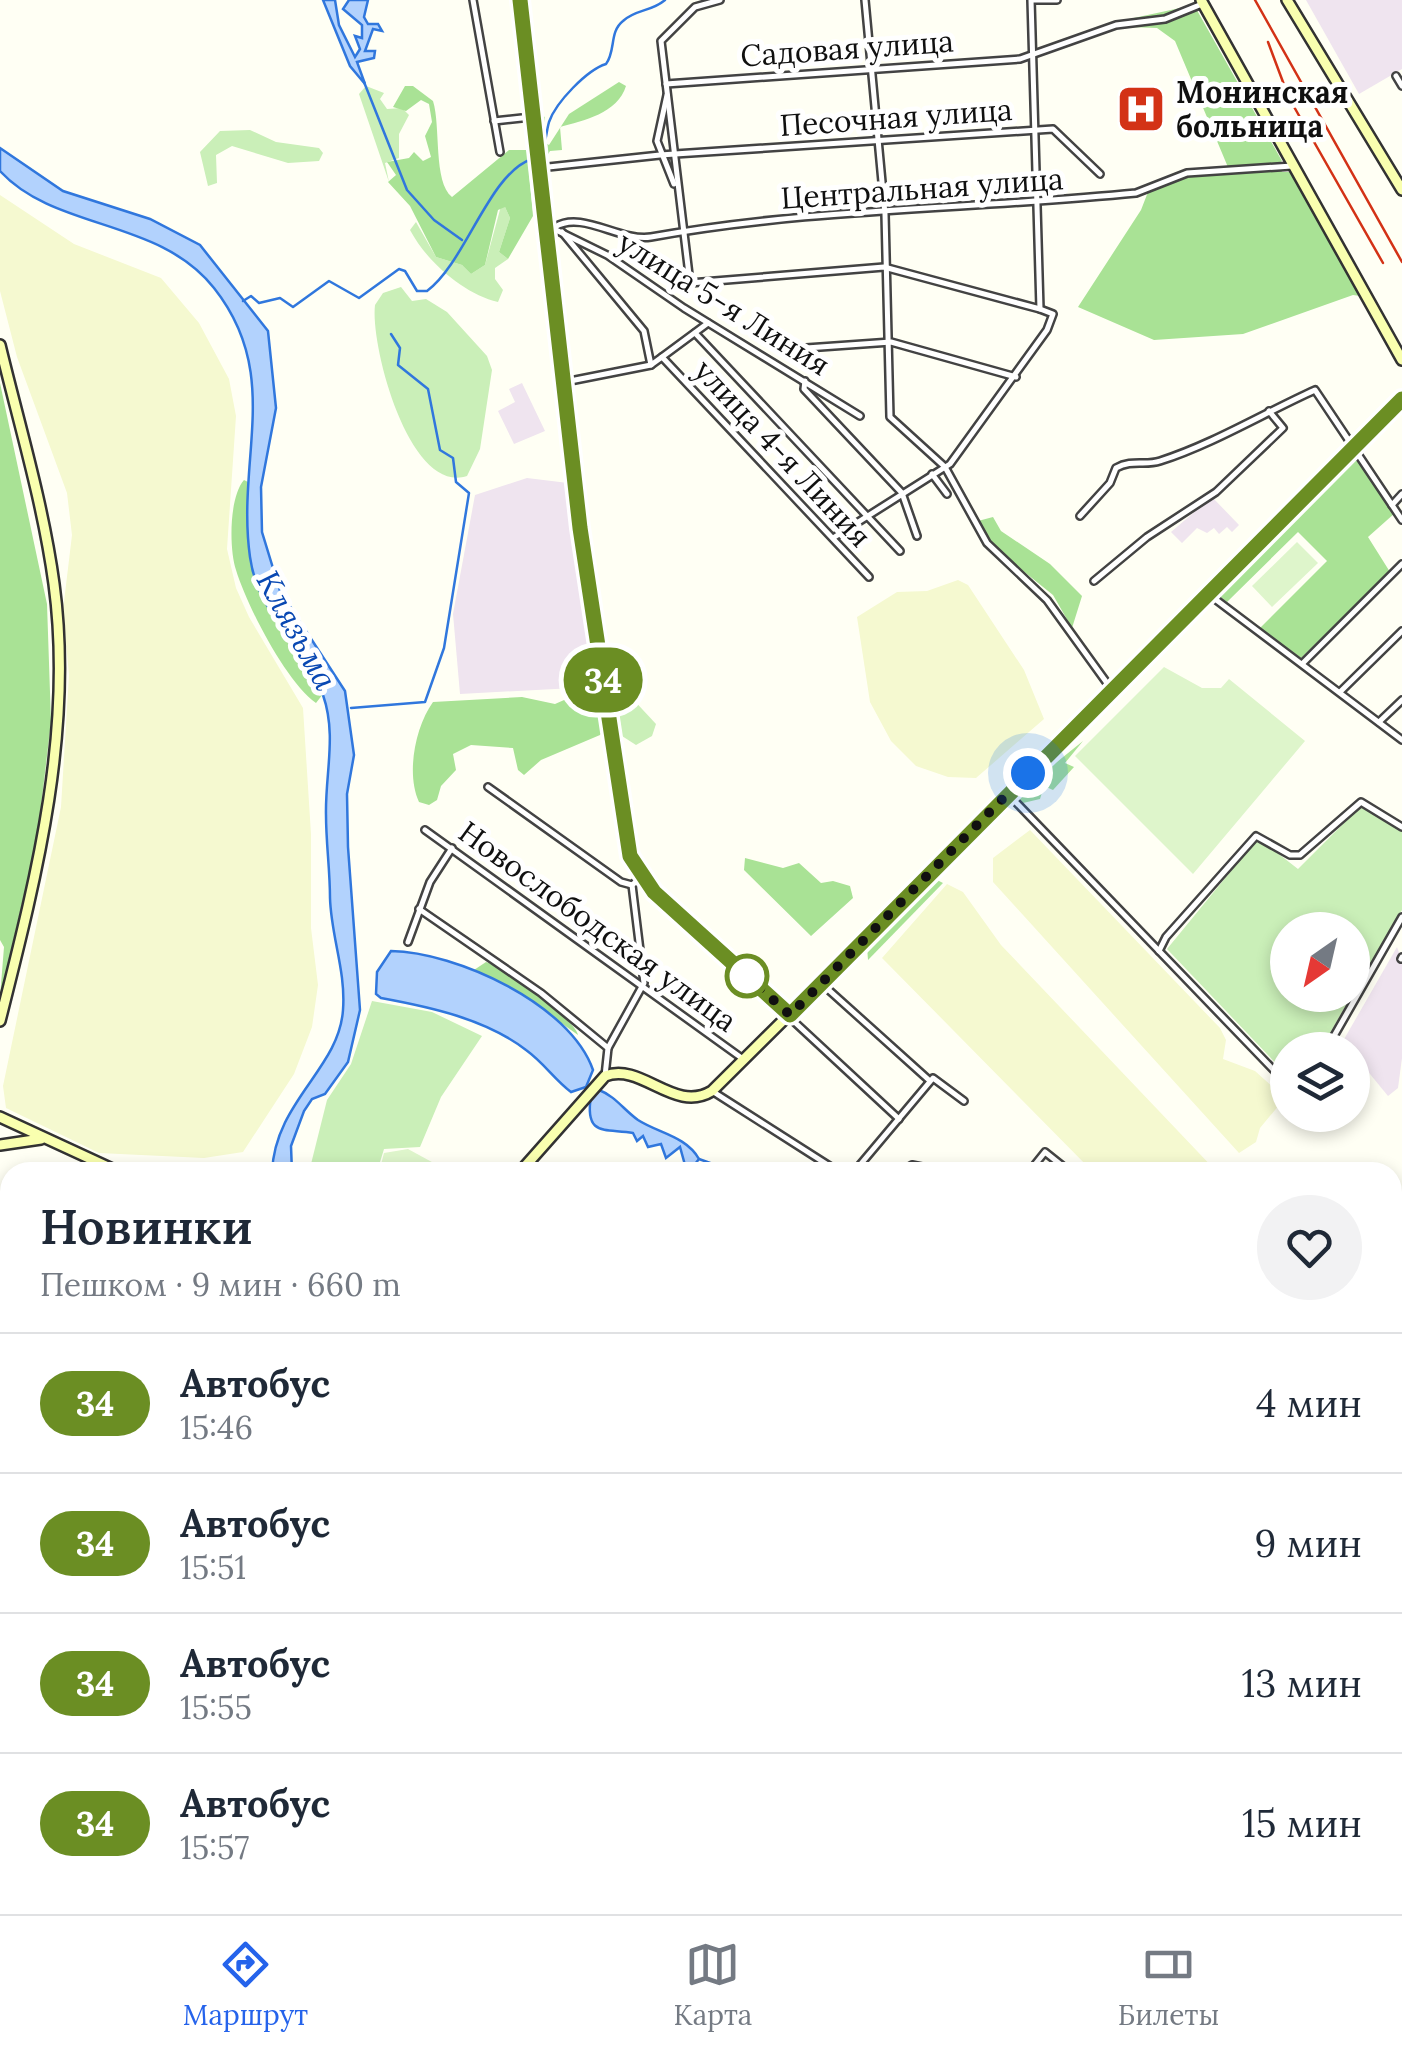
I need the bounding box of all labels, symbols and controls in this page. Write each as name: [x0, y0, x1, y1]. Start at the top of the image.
street label: Садовая улица: [739, 22, 955, 75]
place label: Монинская больница: [1176, 73, 1349, 145]
hospital icon: Монинская больница: [1115, 83, 1167, 135]
street label: Песочная улица: [778, 90, 1014, 145]
street label: Центральная улица: [779, 159, 1065, 218]
street label: улица 5-я Линия: [610, 223, 837, 384]
street label: улица 4-я Линия: [686, 351, 880, 555]
water label: Клязьма: [248, 563, 347, 697]
line badge: 34: [558, 648, 648, 712]
text: 34: [584, 658, 622, 703]
your location: [1003, 748, 1053, 798]
street label: Новослободская улица: [451, 812, 744, 1040]
north arrow: [1270, 912, 1370, 1012]
map controls: [1270, 912, 1370, 1132]
unlabelled marker: [726, 955, 768, 997]
button: layers: [1270, 1032, 1370, 1132]
button: heart: [1257, 1195, 1362, 1300]
text: Новинки: [40, 1196, 253, 1257]
text: Пешком · 9 мин · 660 m: [40, 1264, 401, 1305]
text: Автобус: [180, 1359, 330, 1407]
text: 4 мин: [1256, 1379, 1362, 1427]
text: 34: [76, 1381, 114, 1426]
text: 15:46: [180, 1407, 253, 1448]
text: Автобус: [180, 1499, 330, 1547]
text: 9 мин: [1255, 1519, 1362, 1567]
text: 34: [76, 1521, 114, 1566]
text: 15:51: [180, 1547, 246, 1588]
text: Автобус: [180, 1639, 330, 1687]
text: 13 мин: [1242, 1659, 1362, 1707]
text: 34: [76, 1661, 114, 1706]
text: 15:55: [180, 1687, 252, 1728]
text: Автобус: [180, 1779, 330, 1827]
text: 15 мин: [1242, 1799, 1362, 1847]
text: 34: [76, 1801, 114, 1846]
text: 15:57: [180, 1827, 249, 1868]
tab: Маршрут: [183, 1937, 308, 2033]
tab: Карта: [674, 1937, 752, 2033]
tab: Билеты: [1118, 1937, 1219, 2033]

